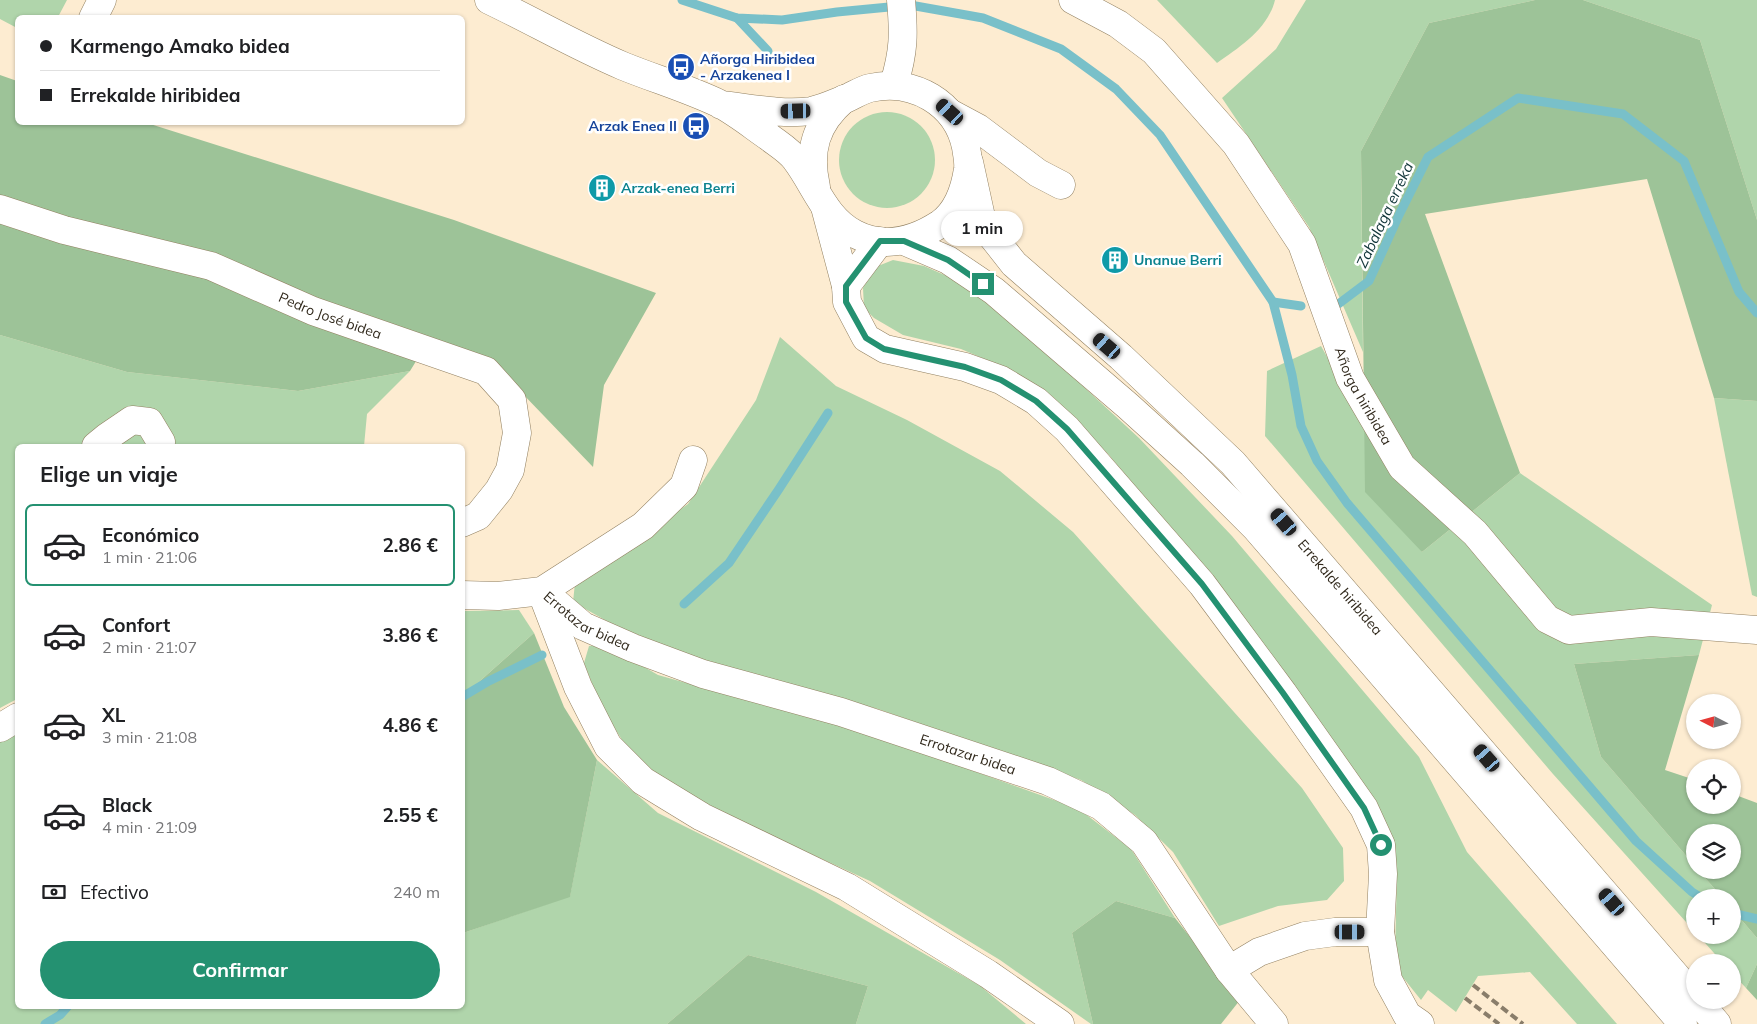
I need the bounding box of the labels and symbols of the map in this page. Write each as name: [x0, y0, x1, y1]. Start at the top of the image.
place label: Añorga Hiribidea - Arzakenea I: [700, 50, 815, 84]
bus stop icon: Añorga Hiribidea - Arzakenea I: [666, 52, 696, 82]
car: [933, 96, 966, 128]
car: [780, 103, 811, 119]
bus stop icon: Arzak Enea II: [681, 111, 711, 141]
place label: Arzak Enea II: [588, 117, 677, 135]
water label: Zabalaga erreka: [1352, 159, 1417, 271]
building icon: Arzak-enea Berri: [587, 173, 617, 203]
place label: Arzak-enea Berri: [621, 179, 735, 197]
callout: 1 min: [942, 212, 1024, 246]
building icon: Unanue Berri: [1100, 245, 1130, 275]
place label: Unanue Berri: [1134, 251, 1222, 269]
route end: [972, 273, 994, 295]
street label: Pedro José bidea: [276, 288, 384, 343]
car: [1090, 330, 1123, 362]
street label: Añorga hiribidea: [1331, 345, 1396, 448]
car: [1268, 506, 1299, 538]
street label: Errekalde hiribidea: [1294, 536, 1386, 639]
street label: Errotazar bidea: [540, 587, 633, 655]
north arrow: [1686, 694, 1741, 749]
street label: Errotazar bidea: [917, 730, 1018, 779]
car: [1471, 742, 1502, 774]
route start: [1370, 834, 1392, 856]
car: [1596, 886, 1627, 918]
car: [1335, 925, 1365, 940]

